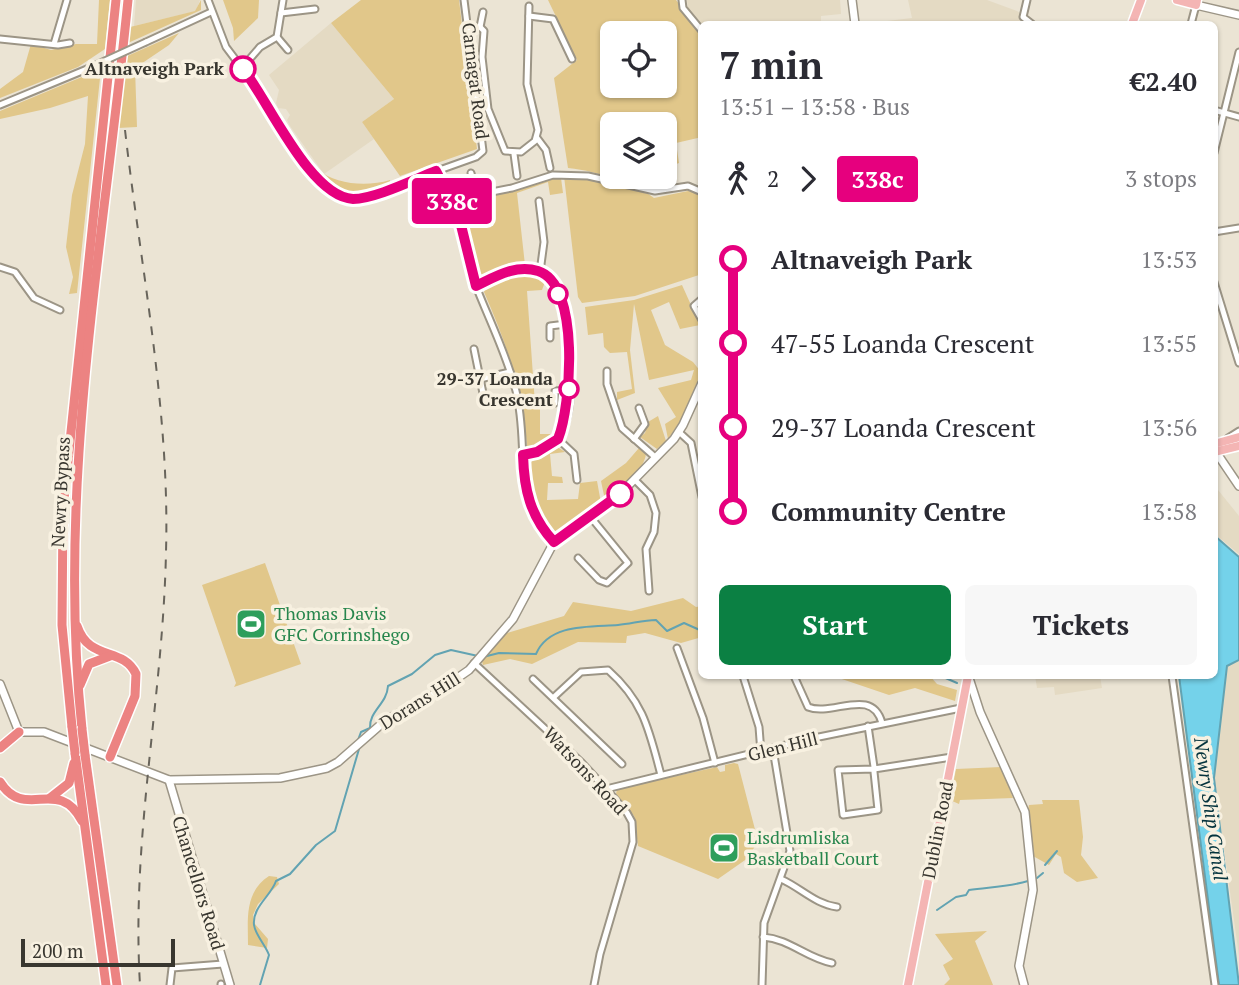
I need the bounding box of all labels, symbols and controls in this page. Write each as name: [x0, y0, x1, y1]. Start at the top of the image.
street label: Carnagat Road: [457, 21, 495, 140]
map controls: [600, 21, 677, 189]
button: locate: [600, 21, 677, 98]
text: 7 min: [719, 40, 823, 90]
place label: Altnaveigh Park: [85, 56, 224, 80]
marker: Altnaveigh Park: [230, 56, 256, 82]
text: €2.40: [1131, 64, 1197, 98]
text: 13:51 – 13:58 · Bus: [719, 91, 910, 122]
button: layers: [600, 112, 677, 189]
icon: walk: [719, 160, 757, 198]
icon: forward: [789, 160, 827, 198]
text: 2: [767, 163, 779, 194]
text: 338c: [851, 163, 904, 195]
text: 3 stops: [1125, 163, 1197, 194]
line badge: 338c: [403, 178, 501, 224]
text: 338c: [426, 185, 478, 217]
text: Altnaveigh Park: [771, 242, 972, 276]
text: 13:53: [1140, 244, 1197, 275]
unlabelled marker: [548, 284, 568, 304]
text: 47-55 Loanda Crescent: [771, 326, 1034, 360]
text: 13:55: [1140, 328, 1197, 359]
place label: 29-37 Loanda Crescent: [436, 366, 553, 411]
marker: 29-37 Loanda Crescent: [559, 379, 579, 399]
text: 29-37 Loanda Crescent: [771, 410, 1036, 444]
text: 13:56: [1140, 412, 1197, 443]
street label: Newry Bypass: [45, 436, 75, 548]
unlabelled marker: [607, 481, 633, 507]
text: Community Centre: [771, 494, 1006, 528]
text: 13:58: [1140, 496, 1197, 527]
button: Start: [719, 585, 951, 665]
button: Tickets: [965, 585, 1197, 665]
place label: Thomas Davis GFC Corrinshego: [274, 601, 410, 646]
sports icon: Thomas Davis GFC Corrinshego: [234, 607, 268, 641]
street label: Dorans Hill: [375, 666, 464, 734]
street label: Watsons Road: [539, 721, 633, 820]
street label: Glen Hill: [745, 726, 820, 766]
water label: Newry Ship Canal: [1189, 735, 1234, 883]
street label: Dublin Road: [916, 779, 958, 881]
street label: Chancellors Road: [167, 813, 231, 953]
place label: Lisdrumliska Basketball Court: [747, 825, 879, 870]
sports icon: Lisdrumliska Basketball Court: [707, 831, 741, 865]
scale bar: [21, 936, 175, 968]
text: 200 m: [32, 938, 83, 963]

